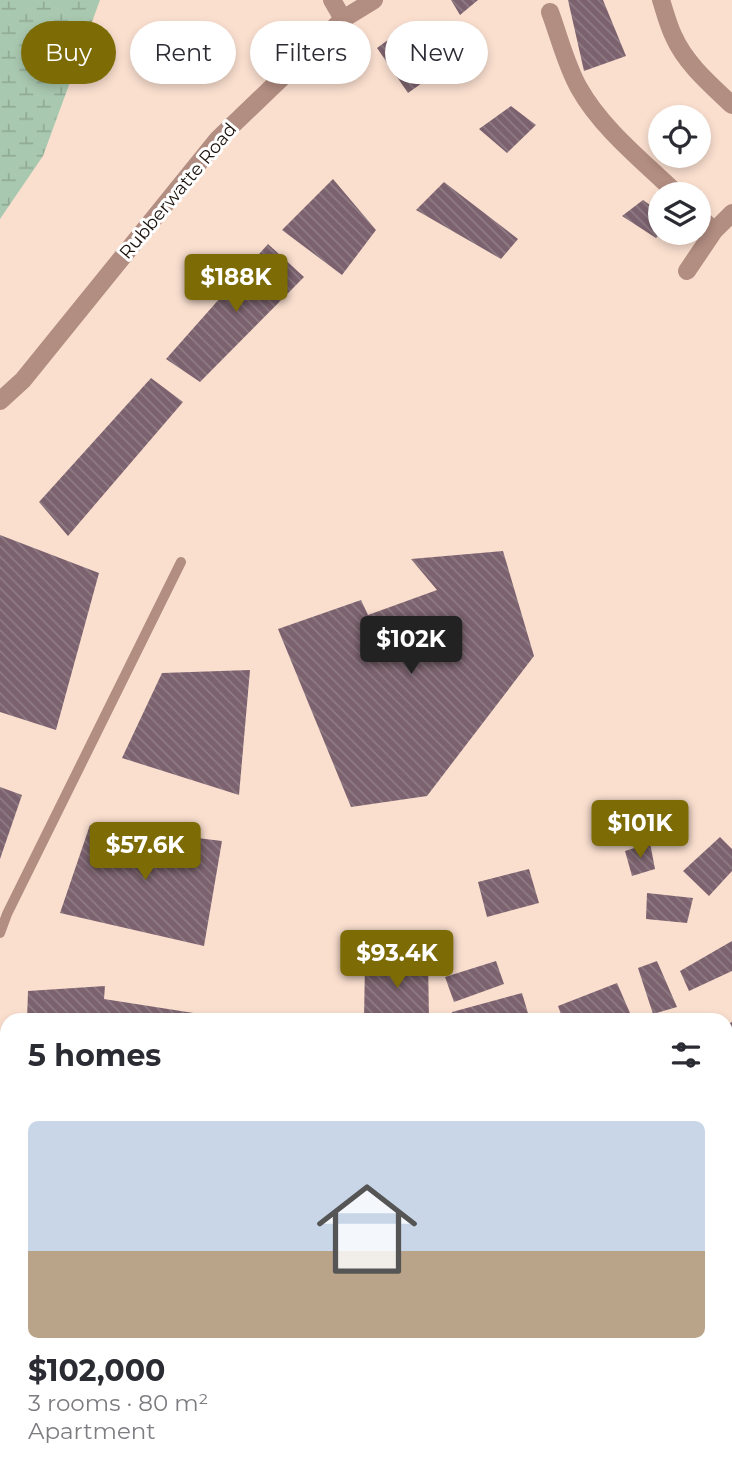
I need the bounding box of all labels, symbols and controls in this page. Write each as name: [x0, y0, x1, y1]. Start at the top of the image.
chip: Buy: [21, 21, 116, 84]
chip: Rent: [130, 21, 236, 84]
chip: Filters: [250, 21, 371, 84]
chip: New: [385, 21, 488, 84]
map controls: [648, 105, 711, 245]
button: locate: [648, 105, 711, 168]
street label: Rubberwatte Road: [115, 119, 241, 263]
button: layers: [648, 182, 711, 245]
pin: $188K: [187, 254, 285, 314]
text: $188K: [201, 263, 271, 291]
pin: $102K: [362, 616, 460, 676]
text: $102K: [376, 625, 446, 653]
pin: $101K: [591, 800, 689, 860]
text: $101K: [607, 809, 673, 837]
pin: $57.6K: [88, 822, 202, 882]
text: $57.6K: [106, 831, 184, 859]
pin: $93.4K: [340, 930, 454, 990]
text: $93.4K: [356, 939, 438, 967]
icon: filters: [667, 1036, 705, 1074]
text: 5 homes: [28, 1037, 161, 1074]
icon: home: [304, 1166, 430, 1292]
text: $102,000: [28, 1352, 165, 1389]
text: 3 rooms · 80 m²: [28, 1389, 208, 1417]
text: Apartment: [28, 1417, 156, 1445]

